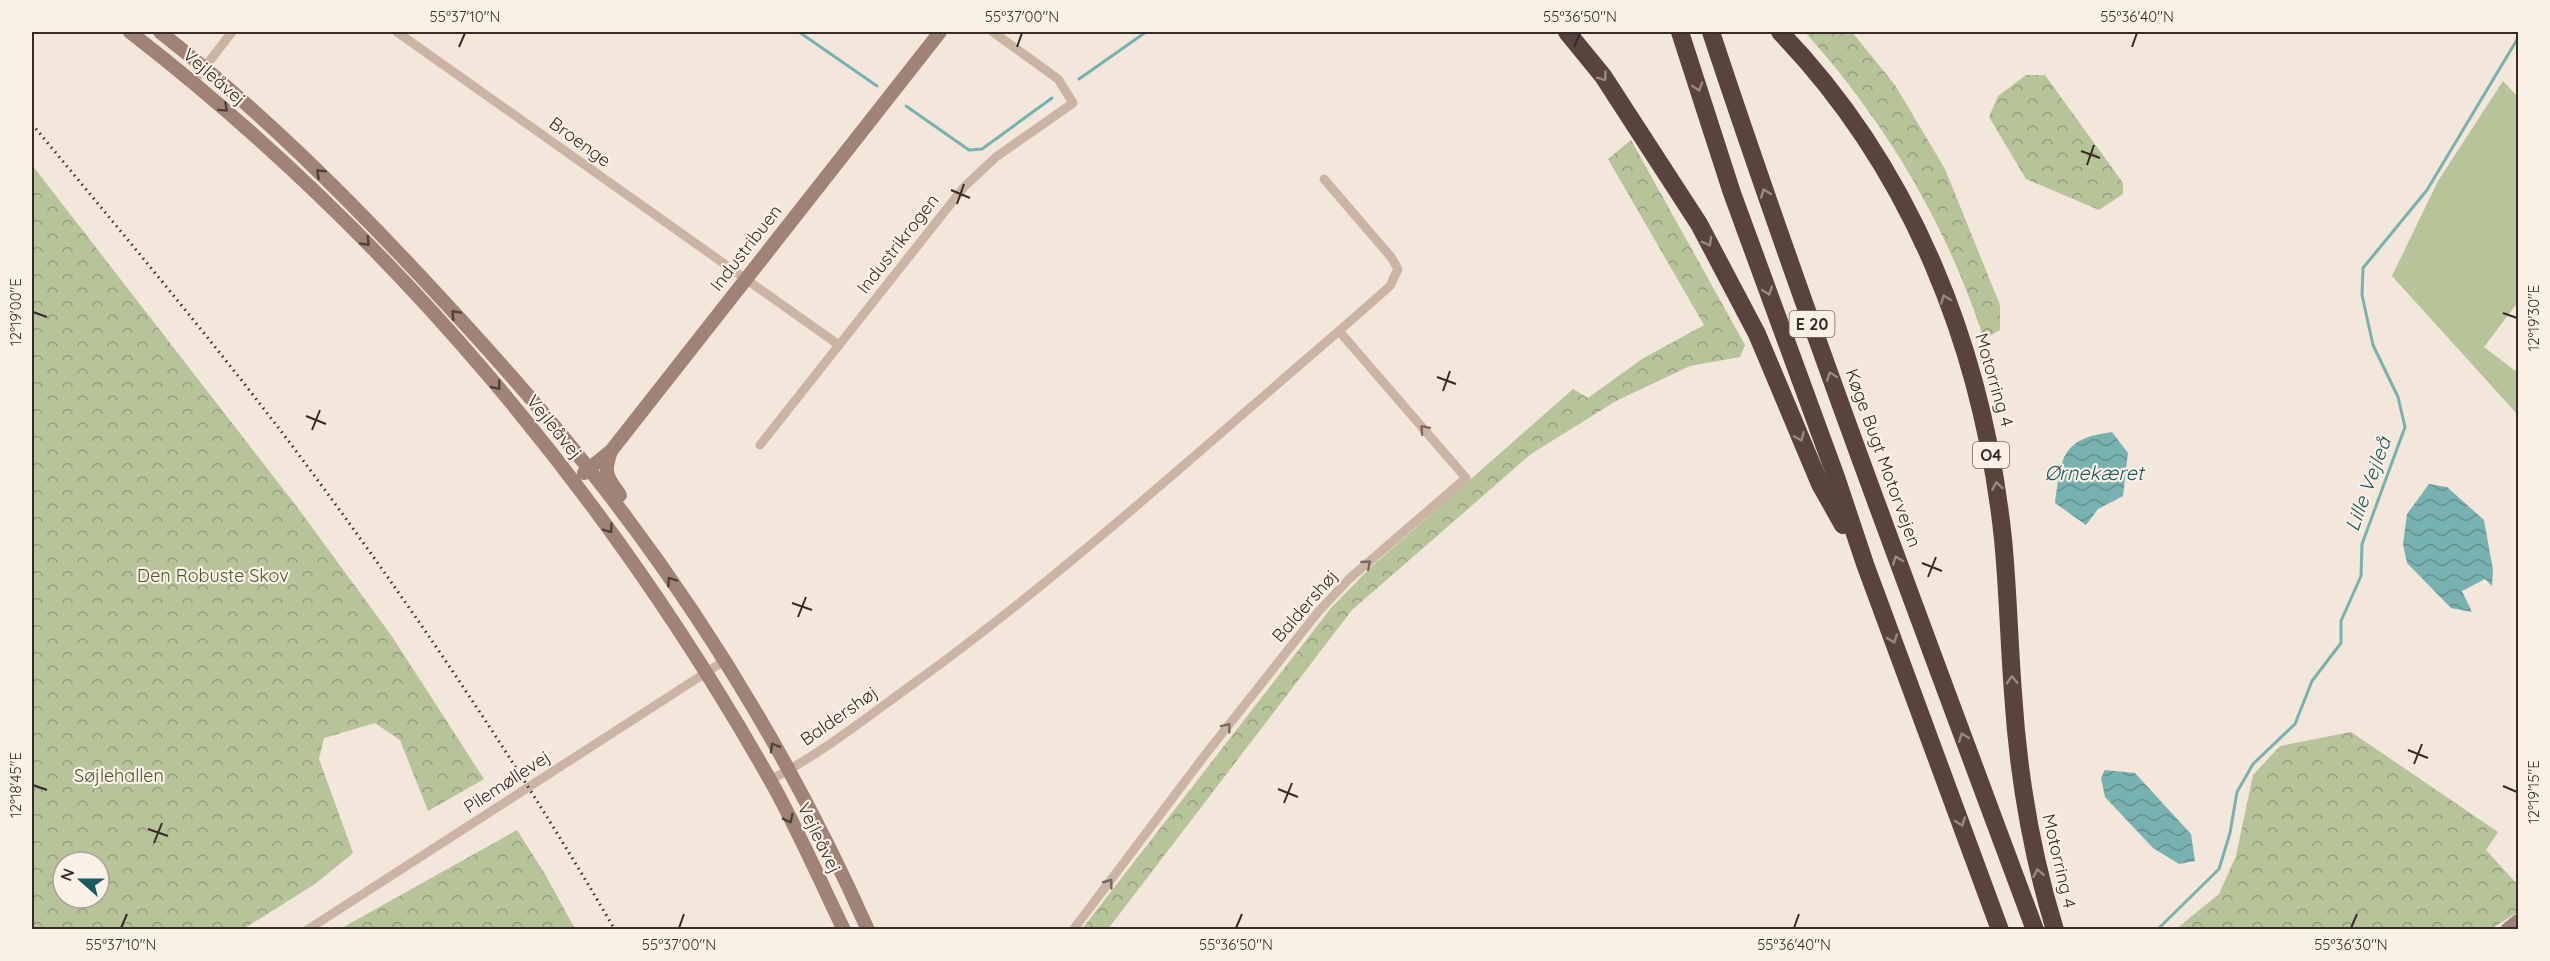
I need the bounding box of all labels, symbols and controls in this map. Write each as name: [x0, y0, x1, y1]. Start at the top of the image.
text: 55°37'10"N: [430, 7, 500, 26]
text: 55°37'00"N: [985, 7, 1059, 26]
text: 55°36'50"N: [1543, 7, 1617, 26]
text: 55°36'40"N: [2100, 7, 2174, 26]
street label: Vejleåvej: [178, 43, 251, 110]
one-way arrow: [1596, 71, 1607, 82]
one-way arrow: [1691, 81, 1703, 92]
one-way arrow: [217, 101, 228, 112]
street label: Broenge: [545, 111, 616, 172]
one-way arrow: [316, 169, 326, 180]
one-way arrow: [1760, 188, 1773, 199]
street label: Industrikrogen: [852, 189, 944, 298]
street label: Industribuen: [705, 200, 786, 296]
one-way arrow: [1701, 235, 1712, 246]
one-way arrow: [359, 236, 370, 246]
text: 12°19'00"E: [6, 278, 25, 346]
text: 12°19'30"E: [2524, 285, 2543, 351]
one-way arrow: [1761, 286, 1774, 296]
one-way arrow: [1940, 294, 1953, 304]
one-way arrow: [451, 310, 462, 320]
road number: E 20: [1790, 311, 1834, 337]
street label: Motorring 4: [1970, 330, 2019, 429]
street label: Køge Bugt Motorvejen: [1840, 365, 1927, 550]
one-way arrow: [1826, 372, 1839, 382]
one-way arrow: [490, 380, 501, 391]
street label: Vejleåvej: [522, 390, 587, 463]
one-way arrow: [1420, 425, 1431, 436]
one-way arrow: [1793, 430, 1805, 441]
water label: Lille Vejleå: [2339, 432, 2397, 534]
road number: O4: [1973, 442, 2009, 468]
water label: Ørnekæret: [2044, 460, 2146, 485]
one-way arrow: [1991, 481, 2003, 491]
one-way arrow: [602, 522, 613, 533]
one-way arrow: [1892, 555, 1904, 566]
one-way arrow: [1360, 560, 1371, 571]
park label: Den Robuste Skov: [137, 564, 289, 587]
street label: Baldershøj: [1267, 565, 1342, 647]
one-way arrow: [668, 577, 679, 588]
one-way arrow: [1886, 633, 1898, 644]
one-way arrow: [2005, 676, 2018, 685]
street label: Baldershøj: [796, 681, 882, 751]
one-way arrow: [1219, 723, 1230, 734]
one-way arrow: [1958, 732, 1970, 743]
one-way arrow: [770, 743, 782, 753]
street label: Pilemøllevej: [459, 745, 554, 818]
text: 12°18'45"E: [6, 752, 25, 818]
text: 12°19'15"E: [2524, 760, 2543, 824]
park label: Søjlehallen: [74, 764, 164, 787]
street label: Vejleåvej: [792, 799, 846, 877]
street label: Motorring 4: [2037, 811, 2082, 910]
one-way arrow: [782, 812, 794, 823]
one-way arrow: [1953, 816, 1966, 827]
north arrow: [51, 850, 111, 910]
text: N: [56, 866, 78, 884]
one-way arrow: [2032, 869, 2045, 879]
one-way arrow: [1101, 878, 1112, 889]
text: 55°37'10"N: [86, 935, 156, 954]
text: 55°37'00"N: [642, 935, 716, 954]
text: 55°36'50"N: [1199, 935, 1273, 954]
text: 55°36'40"N: [1757, 935, 1831, 954]
text: 55°36'30"N: [2314, 935, 2388, 954]

